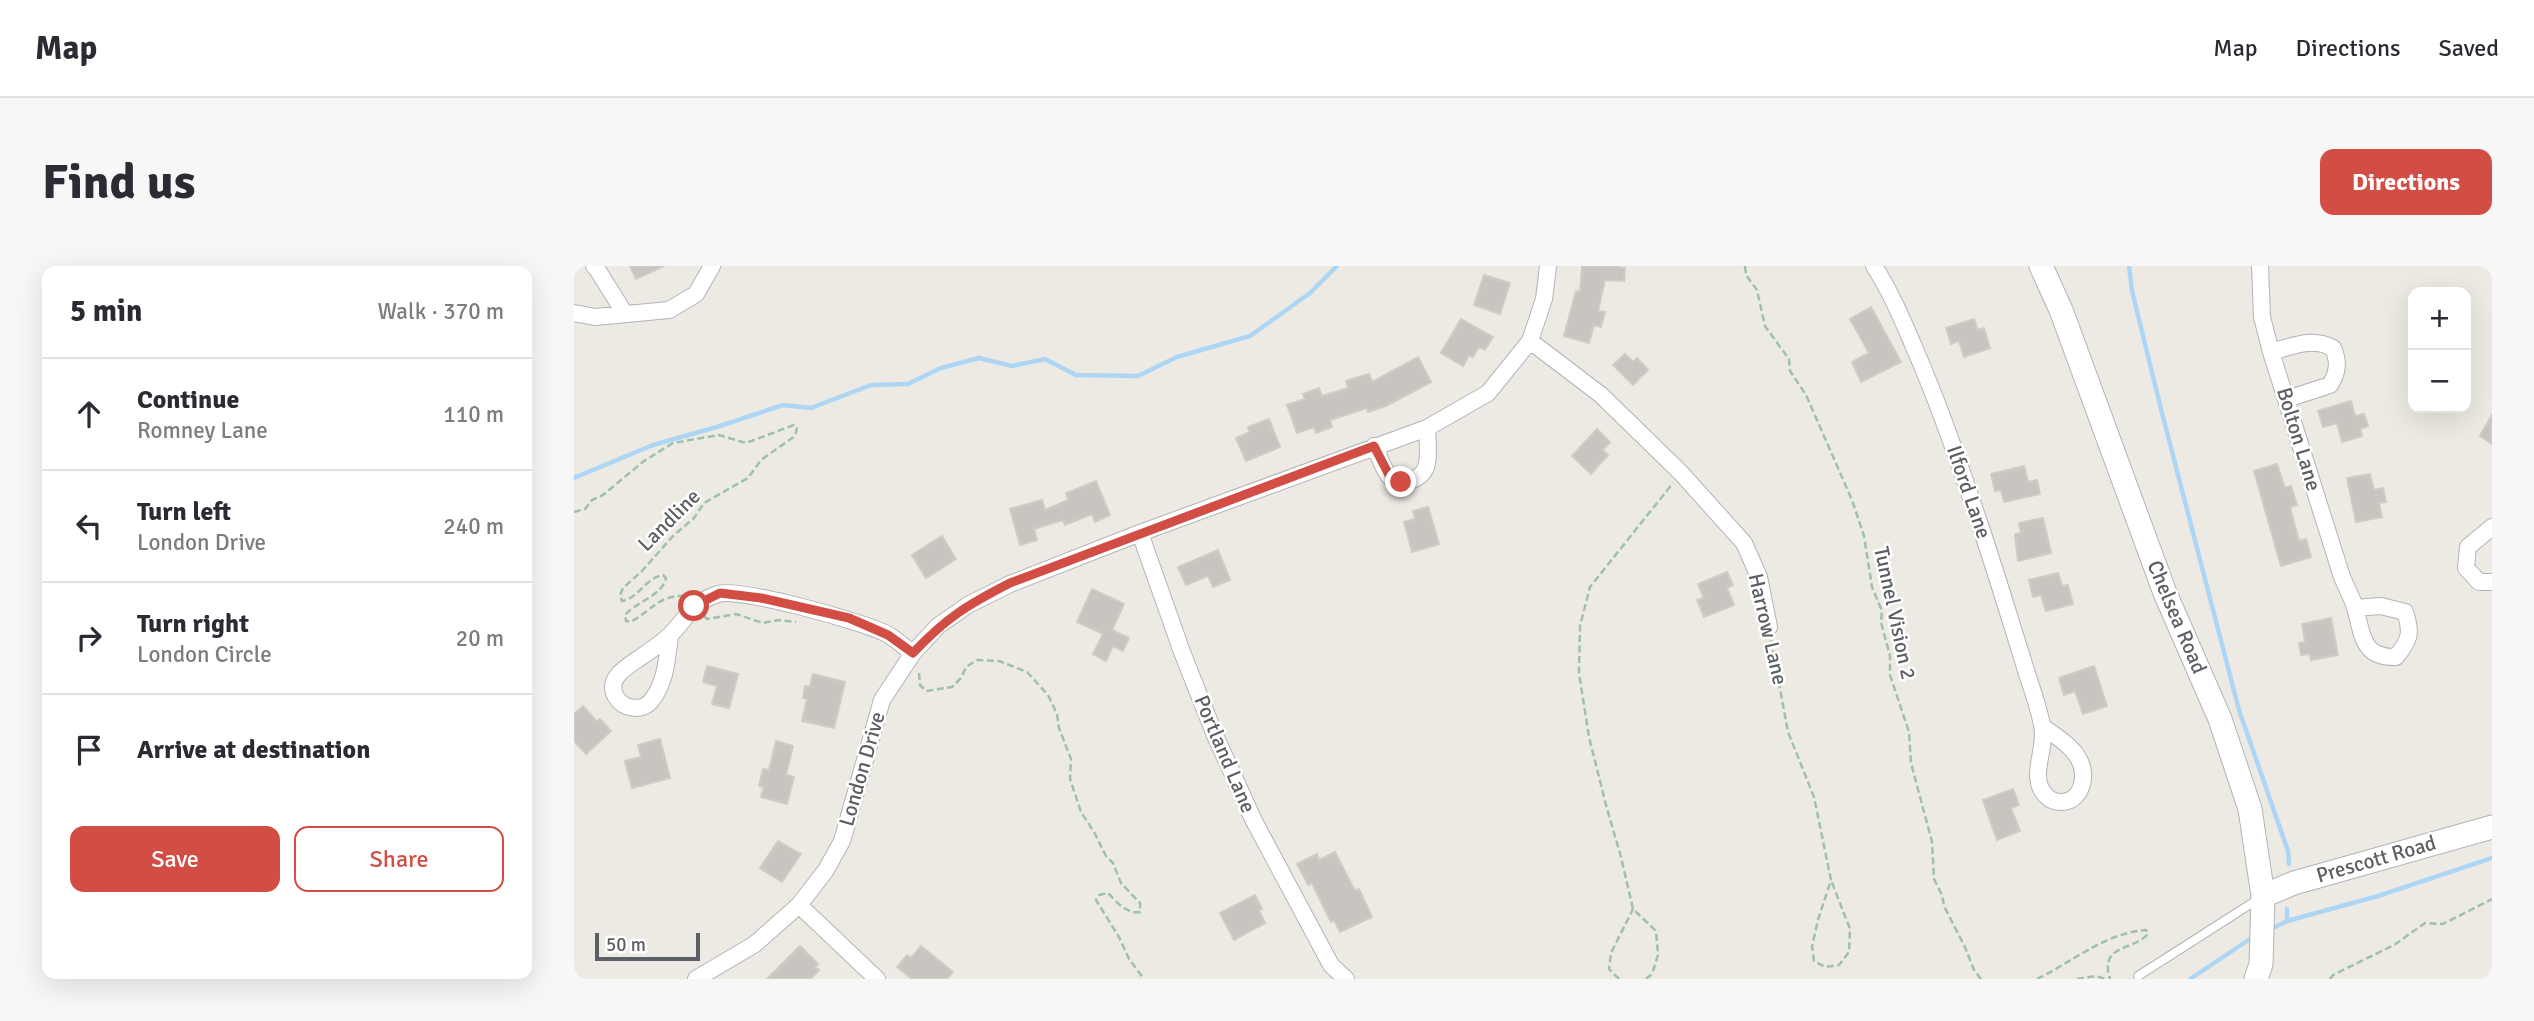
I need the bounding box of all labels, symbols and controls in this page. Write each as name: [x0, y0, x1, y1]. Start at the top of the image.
text: Map: [35, 28, 97, 69]
text: Map: [2213, 33, 2258, 63]
text: Directions: [2296, 33, 2401, 63]
text: Saved: [2439, 33, 2499, 63]
button: Directions: [2320, 149, 2492, 215]
text: Find us: [42, 152, 195, 212]
map controls: [2408, 287, 2471, 413]
button: +: [2408, 287, 2471, 350]
text: 5 min: [70, 293, 142, 330]
text: Walk · 370 m: [378, 297, 504, 326]
button: −: [2408, 350, 2471, 413]
text: Continue: [137, 384, 239, 416]
street label: Bolton Lane: [2271, 384, 2327, 494]
icon: ahead: [70, 395, 108, 433]
text: 110 m: [443, 400, 504, 429]
text: Romney Lane: [137, 416, 268, 445]
street label: Ilford Lane: [1941, 442, 1997, 542]
route end: [1385, 466, 1416, 497]
street label: Landline: [632, 483, 706, 557]
text: Turn left: [137, 496, 231, 528]
icon: left: [70, 507, 108, 545]
text: 240 m: [443, 512, 504, 541]
text: London Drive: [137, 528, 266, 557]
street label: Tunnel Vision 2: [1868, 544, 1922, 682]
street label: Chelsea Road: [2141, 556, 2213, 678]
street label: Harrow Lane: [1743, 571, 1793, 687]
route start: [678, 590, 709, 621]
text: Turn right: [137, 608, 249, 640]
icon: right: [70, 619, 108, 657]
text: 20 m: [456, 624, 504, 653]
text: London Circle: [137, 640, 272, 669]
street label: Portland Lane: [1189, 691, 1261, 817]
street label: London Drive: [833, 709, 891, 829]
icon: arrive: [70, 731, 108, 769]
text: Arrive at destination: [137, 734, 370, 766]
button: Save: [70, 826, 280, 892]
button: Share: [294, 826, 504, 892]
street label: Prescott Road: [2313, 829, 2439, 889]
scale bar: [595, 930, 700, 962]
text: 50 m: [606, 933, 646, 957]

